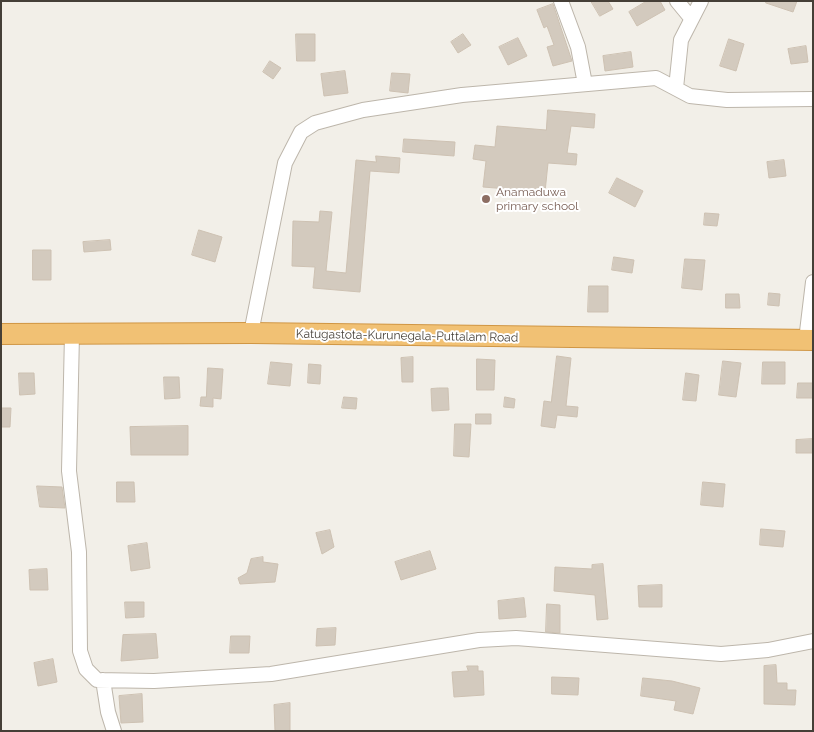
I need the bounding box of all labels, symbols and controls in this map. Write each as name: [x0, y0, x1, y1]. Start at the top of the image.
place label: Anamaduwa primary school: [496, 185, 578, 213]
marker: Anamaduwa primary school: [480, 193, 492, 205]
street label: Katugastota-Kurunegala-Puttalam Road: [296, 327, 518, 345]

